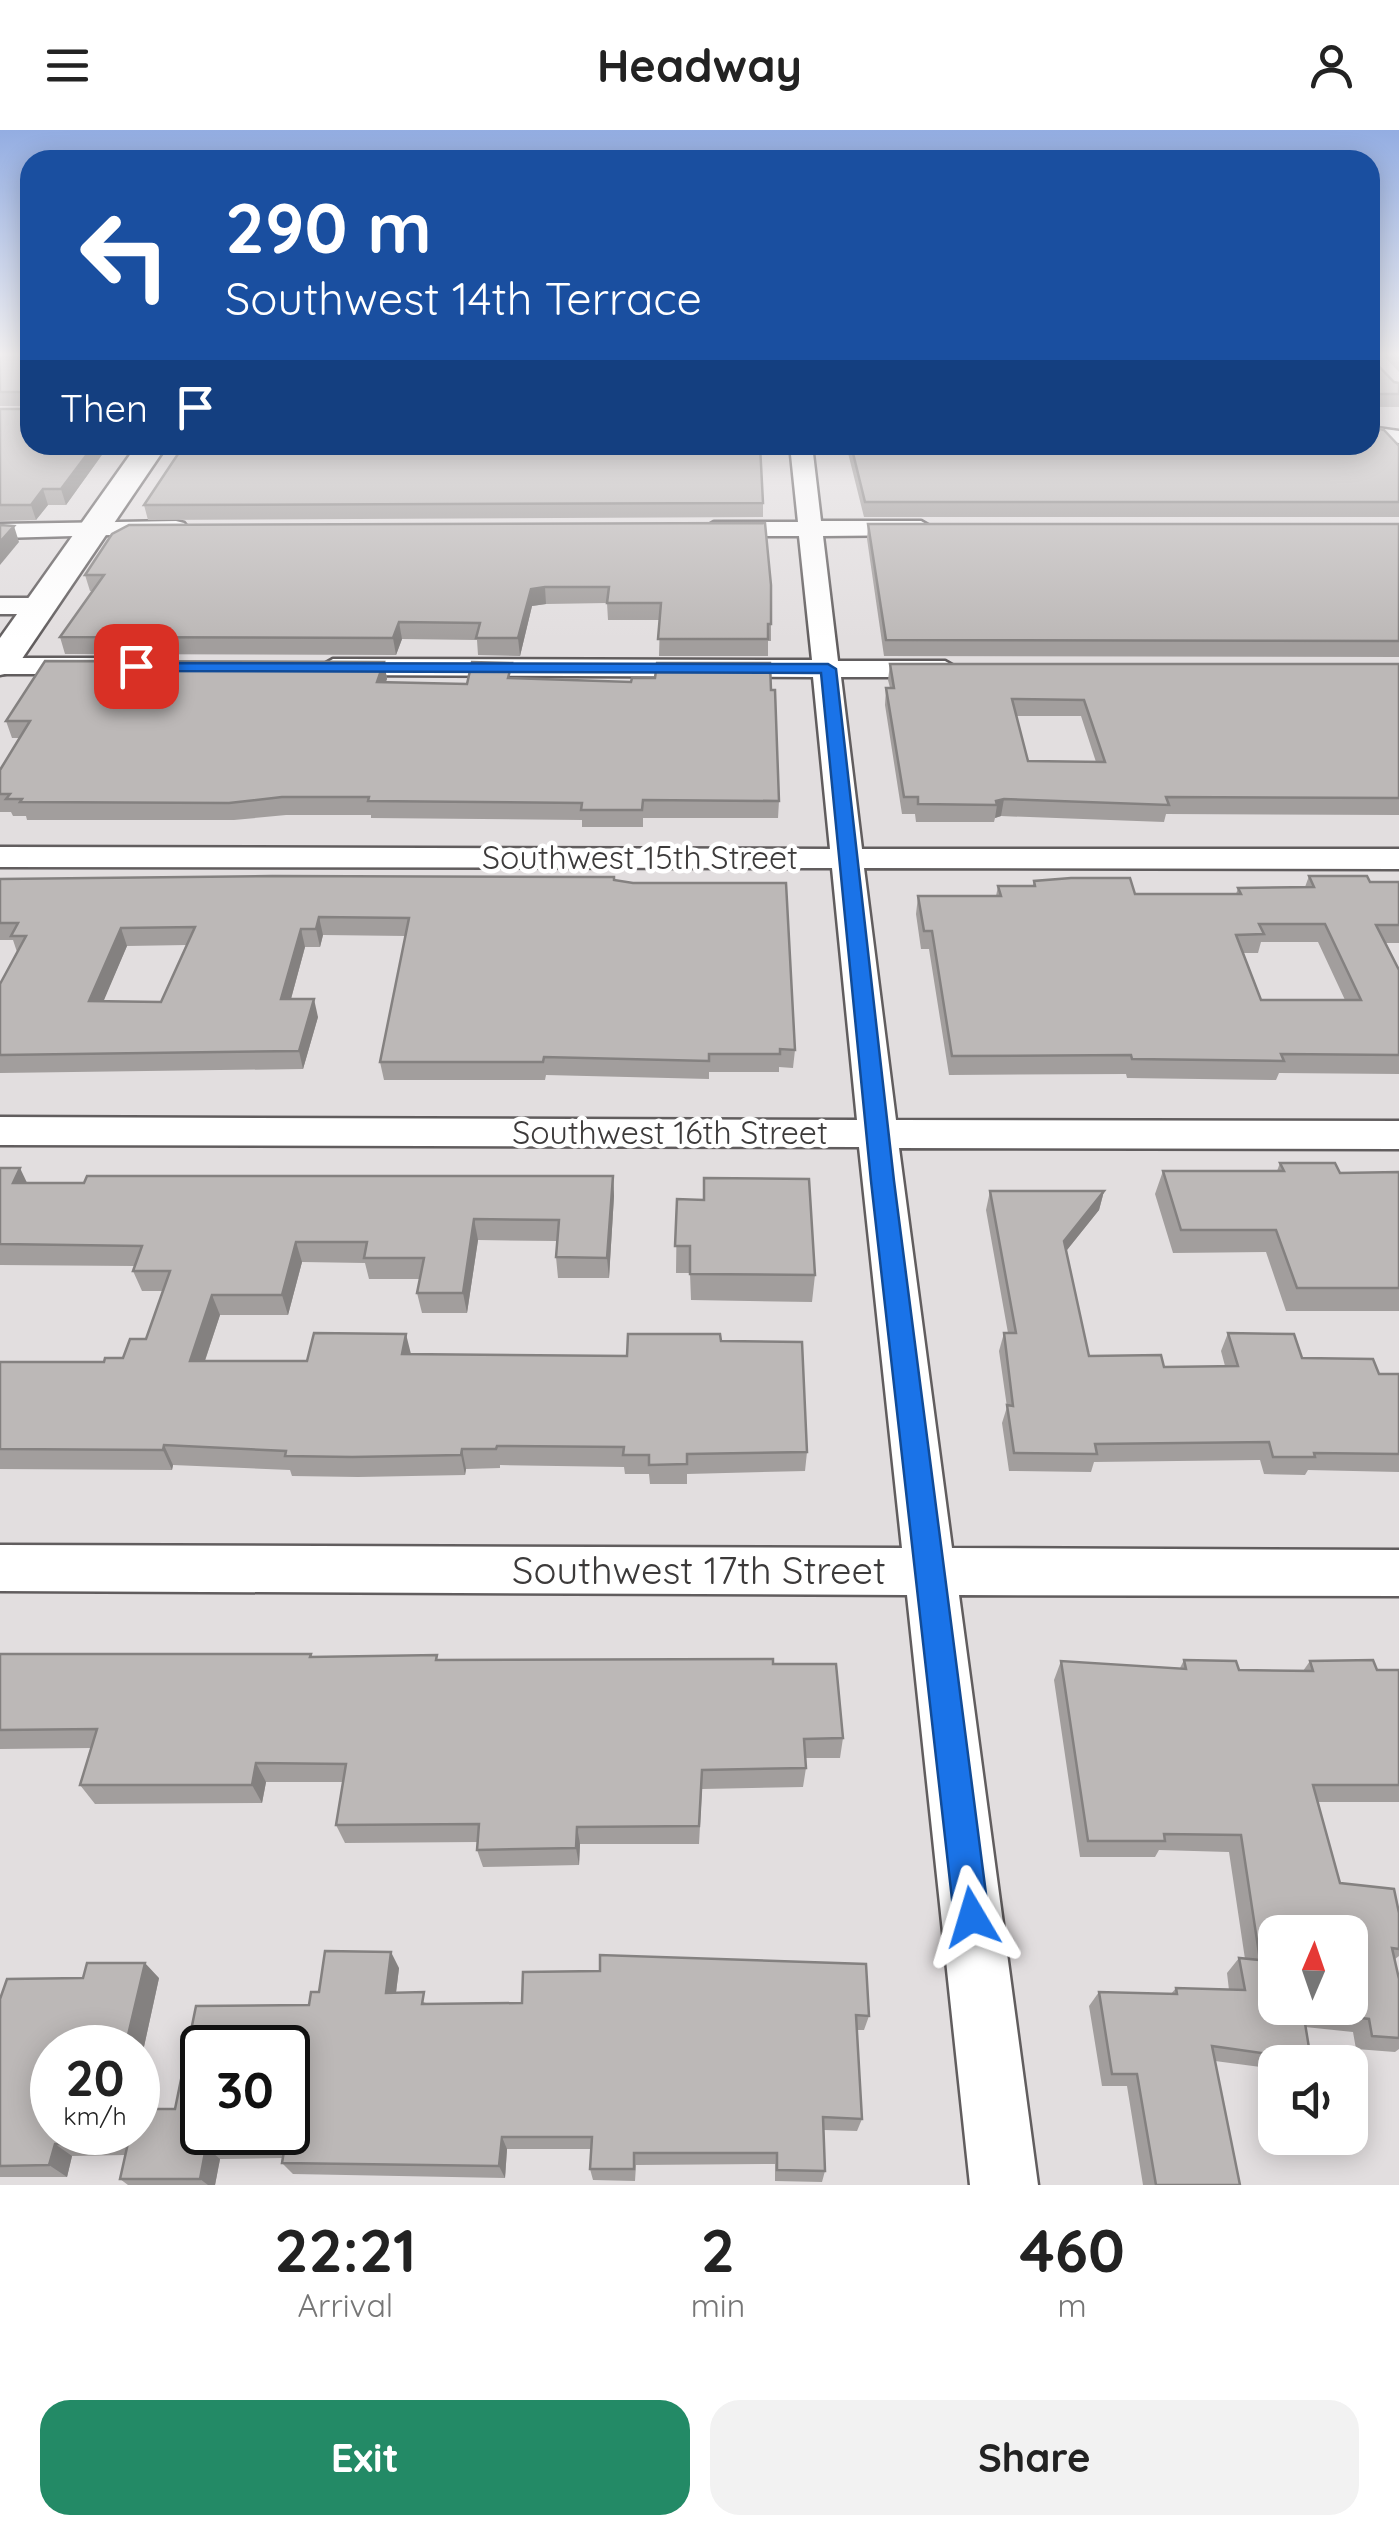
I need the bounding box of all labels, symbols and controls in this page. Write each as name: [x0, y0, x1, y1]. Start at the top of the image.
text: Headway: [597, 37, 802, 93]
icon: menu: [40, 38, 95, 93]
icon: person: [1304, 38, 1359, 93]
text: 290 m: [225, 183, 432, 271]
icon: left: [60, 190, 190, 320]
text: Southwest 14th Terrace: [225, 270, 702, 326]
icon: arrive: [168, 380, 223, 435]
text: Then: [60, 384, 148, 432]
pin: [94, 624, 179, 709]
icon: arrive: [109, 639, 164, 694]
street label: Southwest 15th Street: [482, 837, 798, 877]
street label: Southwest 16th Street: [512, 1112, 828, 1152]
street label: Southwest 17th Street: [512, 1546, 886, 1594]
position arrow: [920, 1865, 1024, 1969]
north arrow: [1258, 1915, 1368, 2025]
map controls: [1258, 1915, 1368, 2155]
speed limit sign: 30: [180, 2025, 310, 2155]
button: sound: [1258, 2045, 1368, 2155]
text: 20: [65, 2046, 125, 2109]
text: km/h: [63, 2100, 127, 2131]
text: 22:21: [274, 2212, 416, 2287]
text: 2: [701, 2212, 735, 2287]
text: 460: [1019, 2212, 1125, 2287]
text: Arrival: [297, 2285, 393, 2325]
text: min: [691, 2285, 745, 2325]
text: m: [1057, 2285, 1087, 2325]
button: Exit: [40, 2400, 690, 2515]
button: Share: [710, 2400, 1359, 2515]

